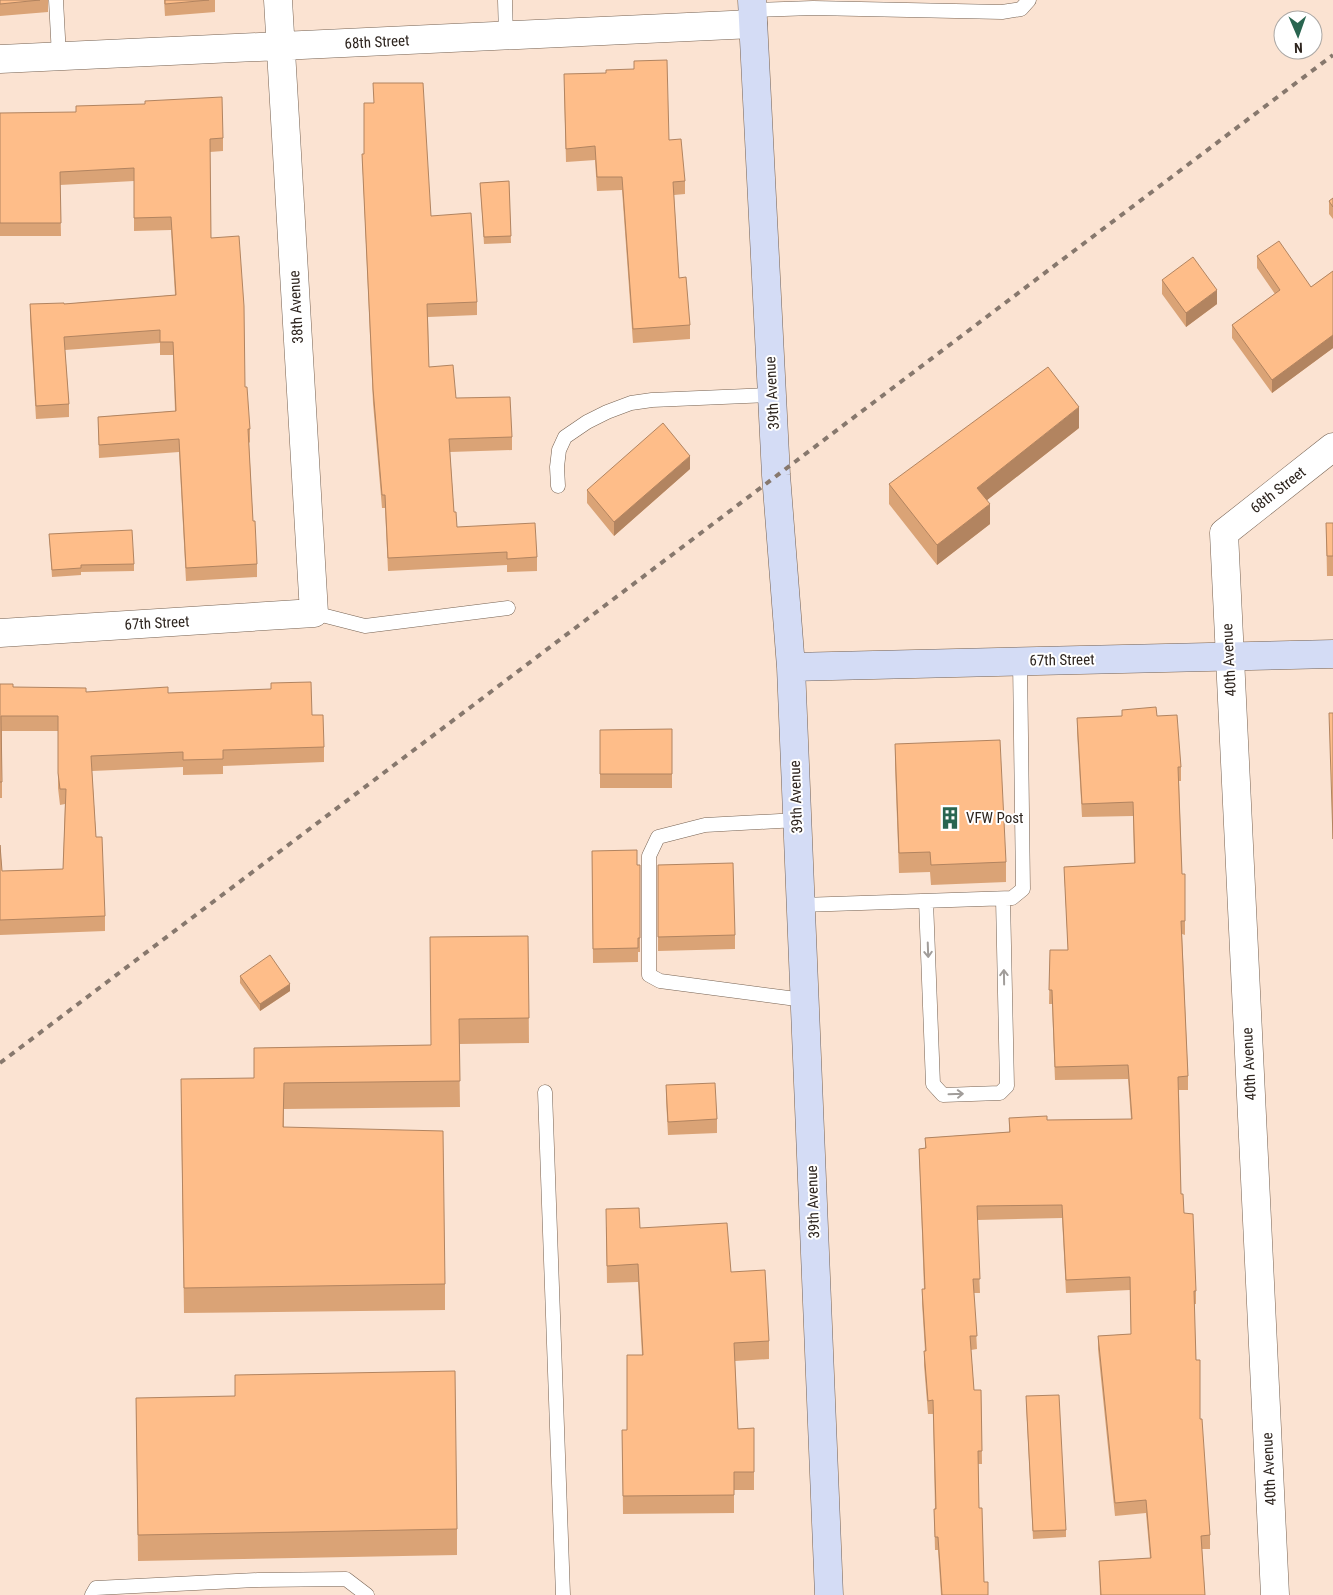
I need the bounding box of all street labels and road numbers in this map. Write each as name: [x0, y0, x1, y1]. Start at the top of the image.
street label: 68th Street: [344, 31, 410, 53]
street label: 38th Avenue: [285, 270, 307, 344]
street label: 39th Avenue: [761, 356, 783, 430]
street label: 68th Street: [1247, 463, 1309, 517]
street label: 67th Street: [124, 612, 190, 634]
street label: 40th Avenue: [1218, 623, 1240, 697]
street label: 67th Street: [1029, 650, 1095, 670]
street label: 39th Avenue: [786, 760, 806, 834]
street label: 40th Avenue: [1238, 1027, 1260, 1101]
street label: 39th Avenue: [803, 1165, 823, 1239]
street label: 40th Avenue: [1258, 1432, 1280, 1506]

